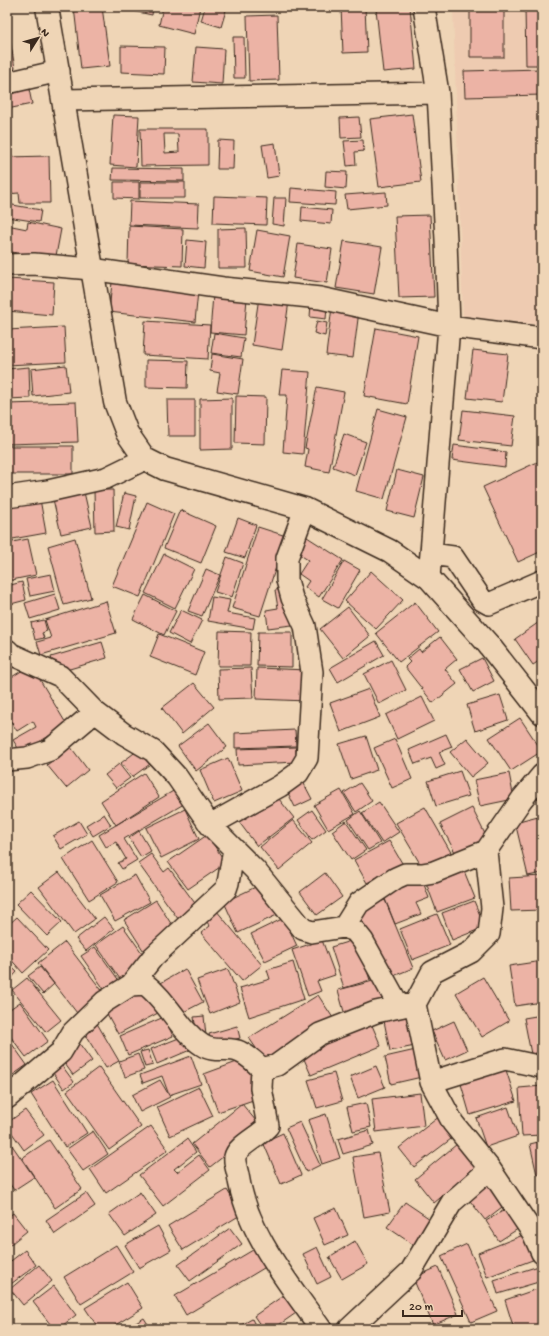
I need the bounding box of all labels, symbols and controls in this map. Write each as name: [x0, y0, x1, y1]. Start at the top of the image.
north arrow: [18, 18, 58, 58]
text: N: [37, 27, 51, 40]
scale bar: [403, 1292, 462, 1318]
text: 20 m: [409, 1301, 434, 1315]

